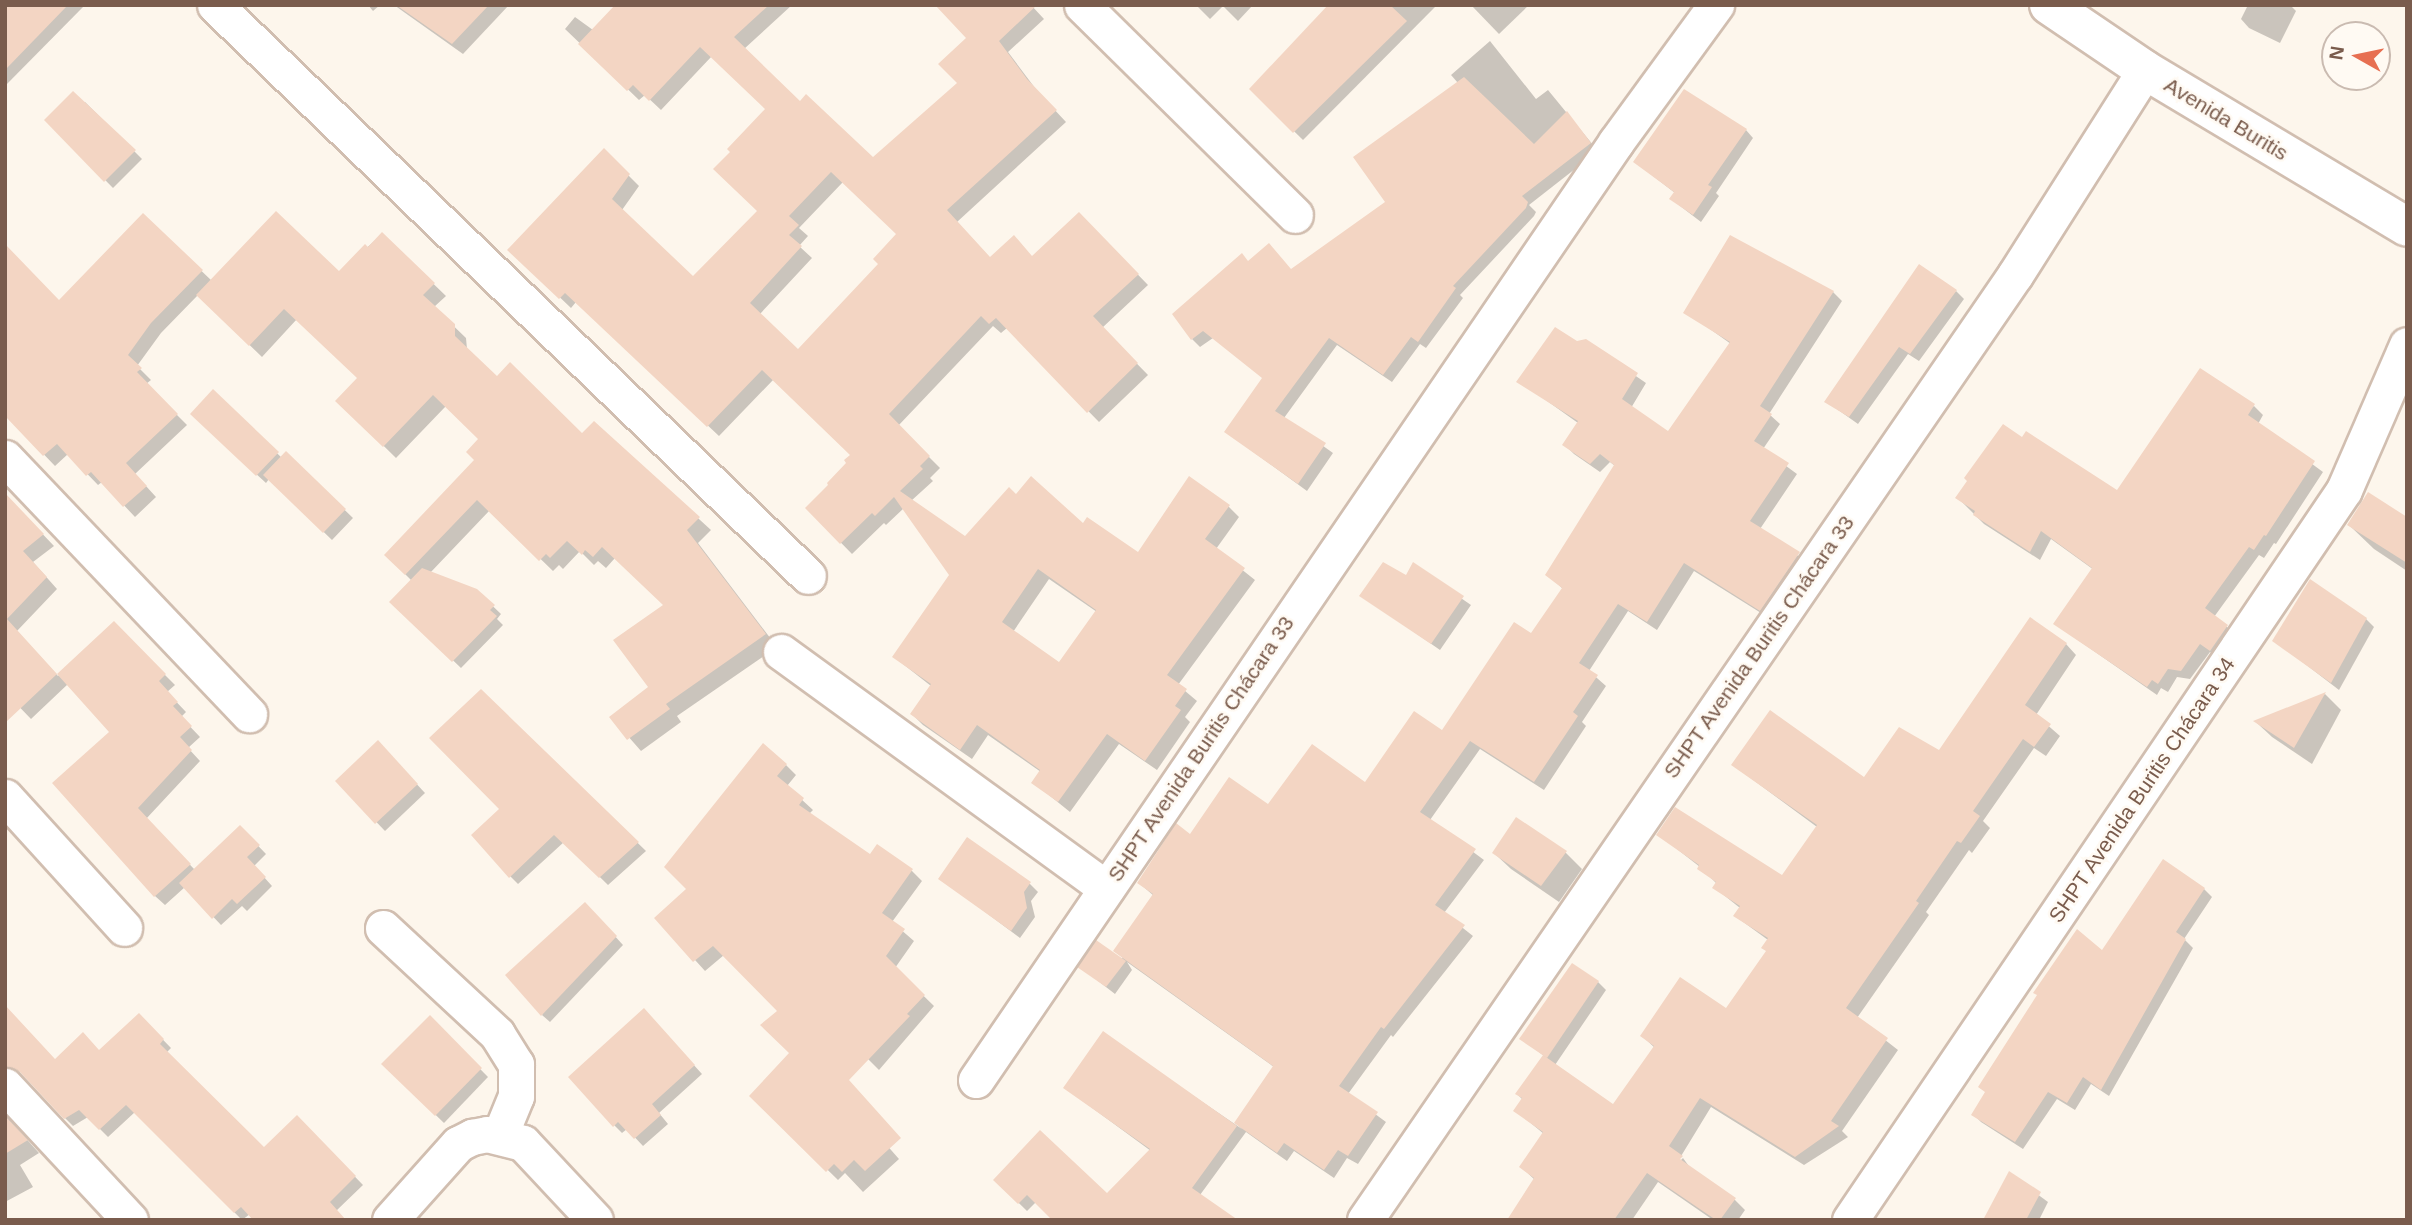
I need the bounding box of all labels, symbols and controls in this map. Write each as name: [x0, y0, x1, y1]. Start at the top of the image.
north arrow: [2321, 21, 2391, 91]
text: N: [2325, 45, 2348, 61]
street label: Avenida Buritis: [2160, 72, 2292, 166]
street label: SHPT Avenida Buritis Chácara 33: [1658, 510, 1860, 784]
street label: SHPT Avenida Buritis Chácara 33: [1102, 611, 1300, 887]
street label: SHPT Avenida Buritis Chácara 34: [2043, 652, 2241, 928]

